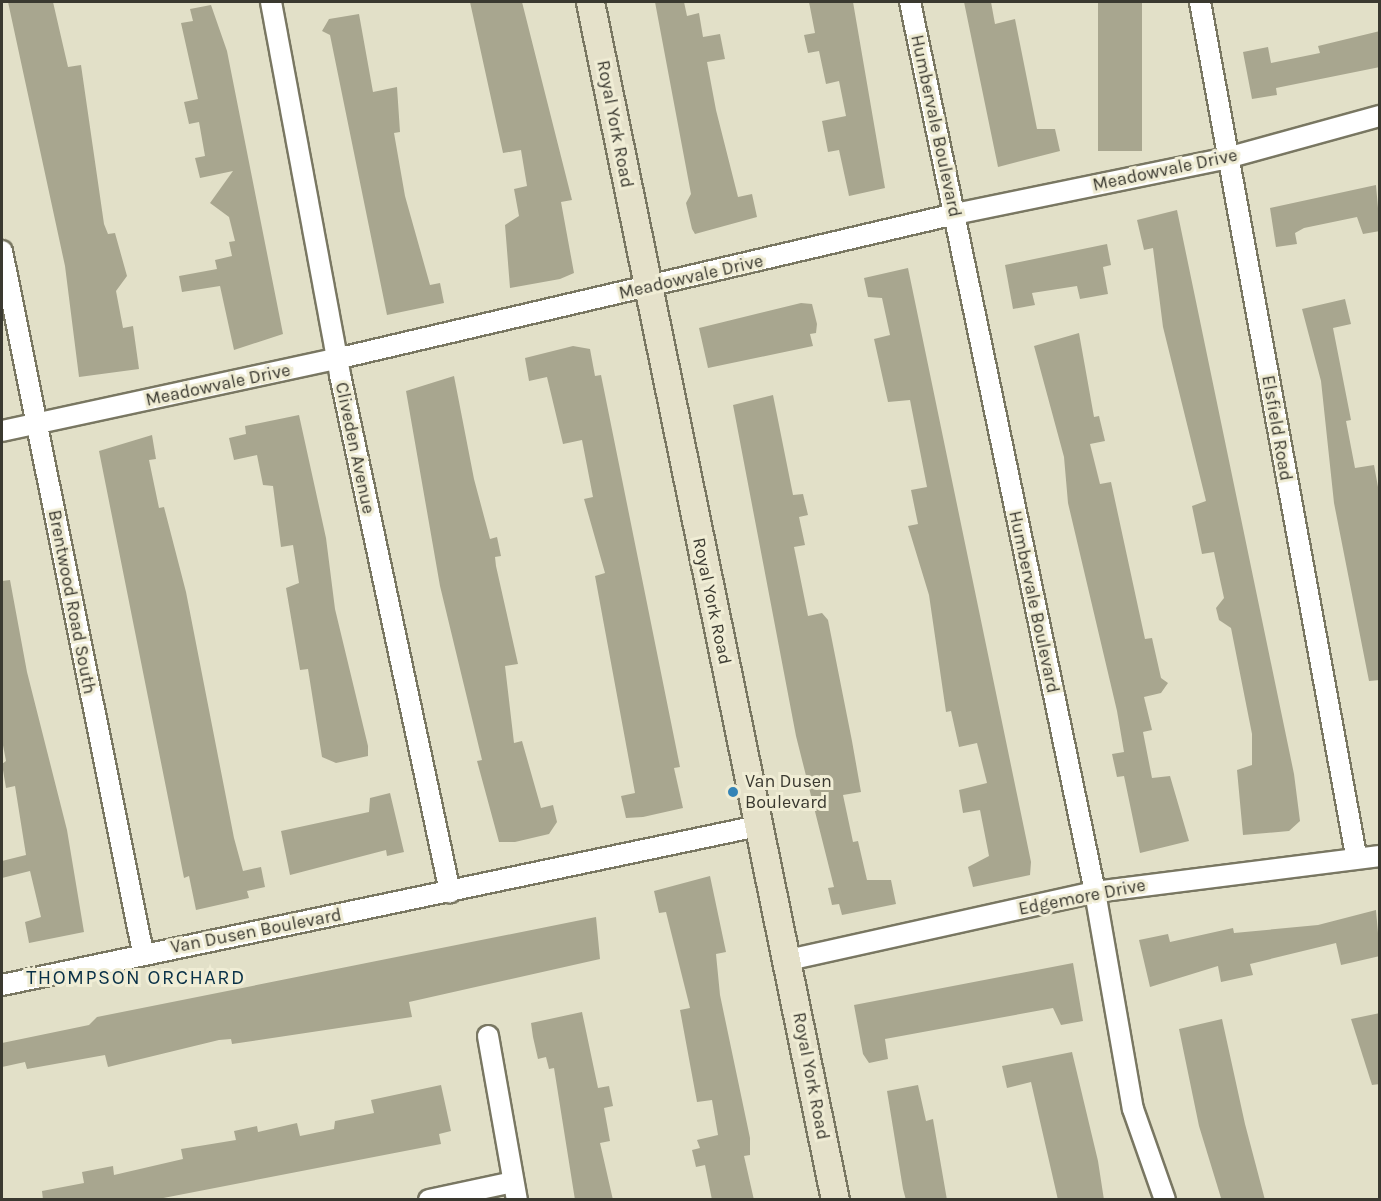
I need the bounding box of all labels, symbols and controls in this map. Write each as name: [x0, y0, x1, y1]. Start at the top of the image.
street label: Humbervale Boulevard: [906, 33, 966, 219]
street label: Royal York Road: [592, 58, 638, 190]
street label: Meadowvale Drive: [1091, 144, 1239, 196]
street label: Meadowvale Drive: [617, 250, 765, 304]
street label: Meadowvale Drive: [144, 359, 292, 411]
street label: Elsfield Road: [1257, 374, 1297, 482]
street label: Cliveden Avenue: [331, 380, 379, 516]
street label: Brentwood Road South: [44, 508, 100, 696]
street label: Humbervale Boulevard: [1004, 509, 1064, 695]
street label: Royal York Road: [688, 535, 736, 667]
place label: Van Dusen Boulevard: [745, 771, 832, 814]
marker: Van Dusen Boulevard: [726, 785, 740, 799]
street label: Edgemore Drive: [1017, 874, 1147, 920]
street label: Van Dusen Boulevard: [169, 904, 343, 958]
district label: THOMPSON ORCHARD: [26, 965, 246, 989]
street label: Royal York Road: [788, 1010, 834, 1142]

